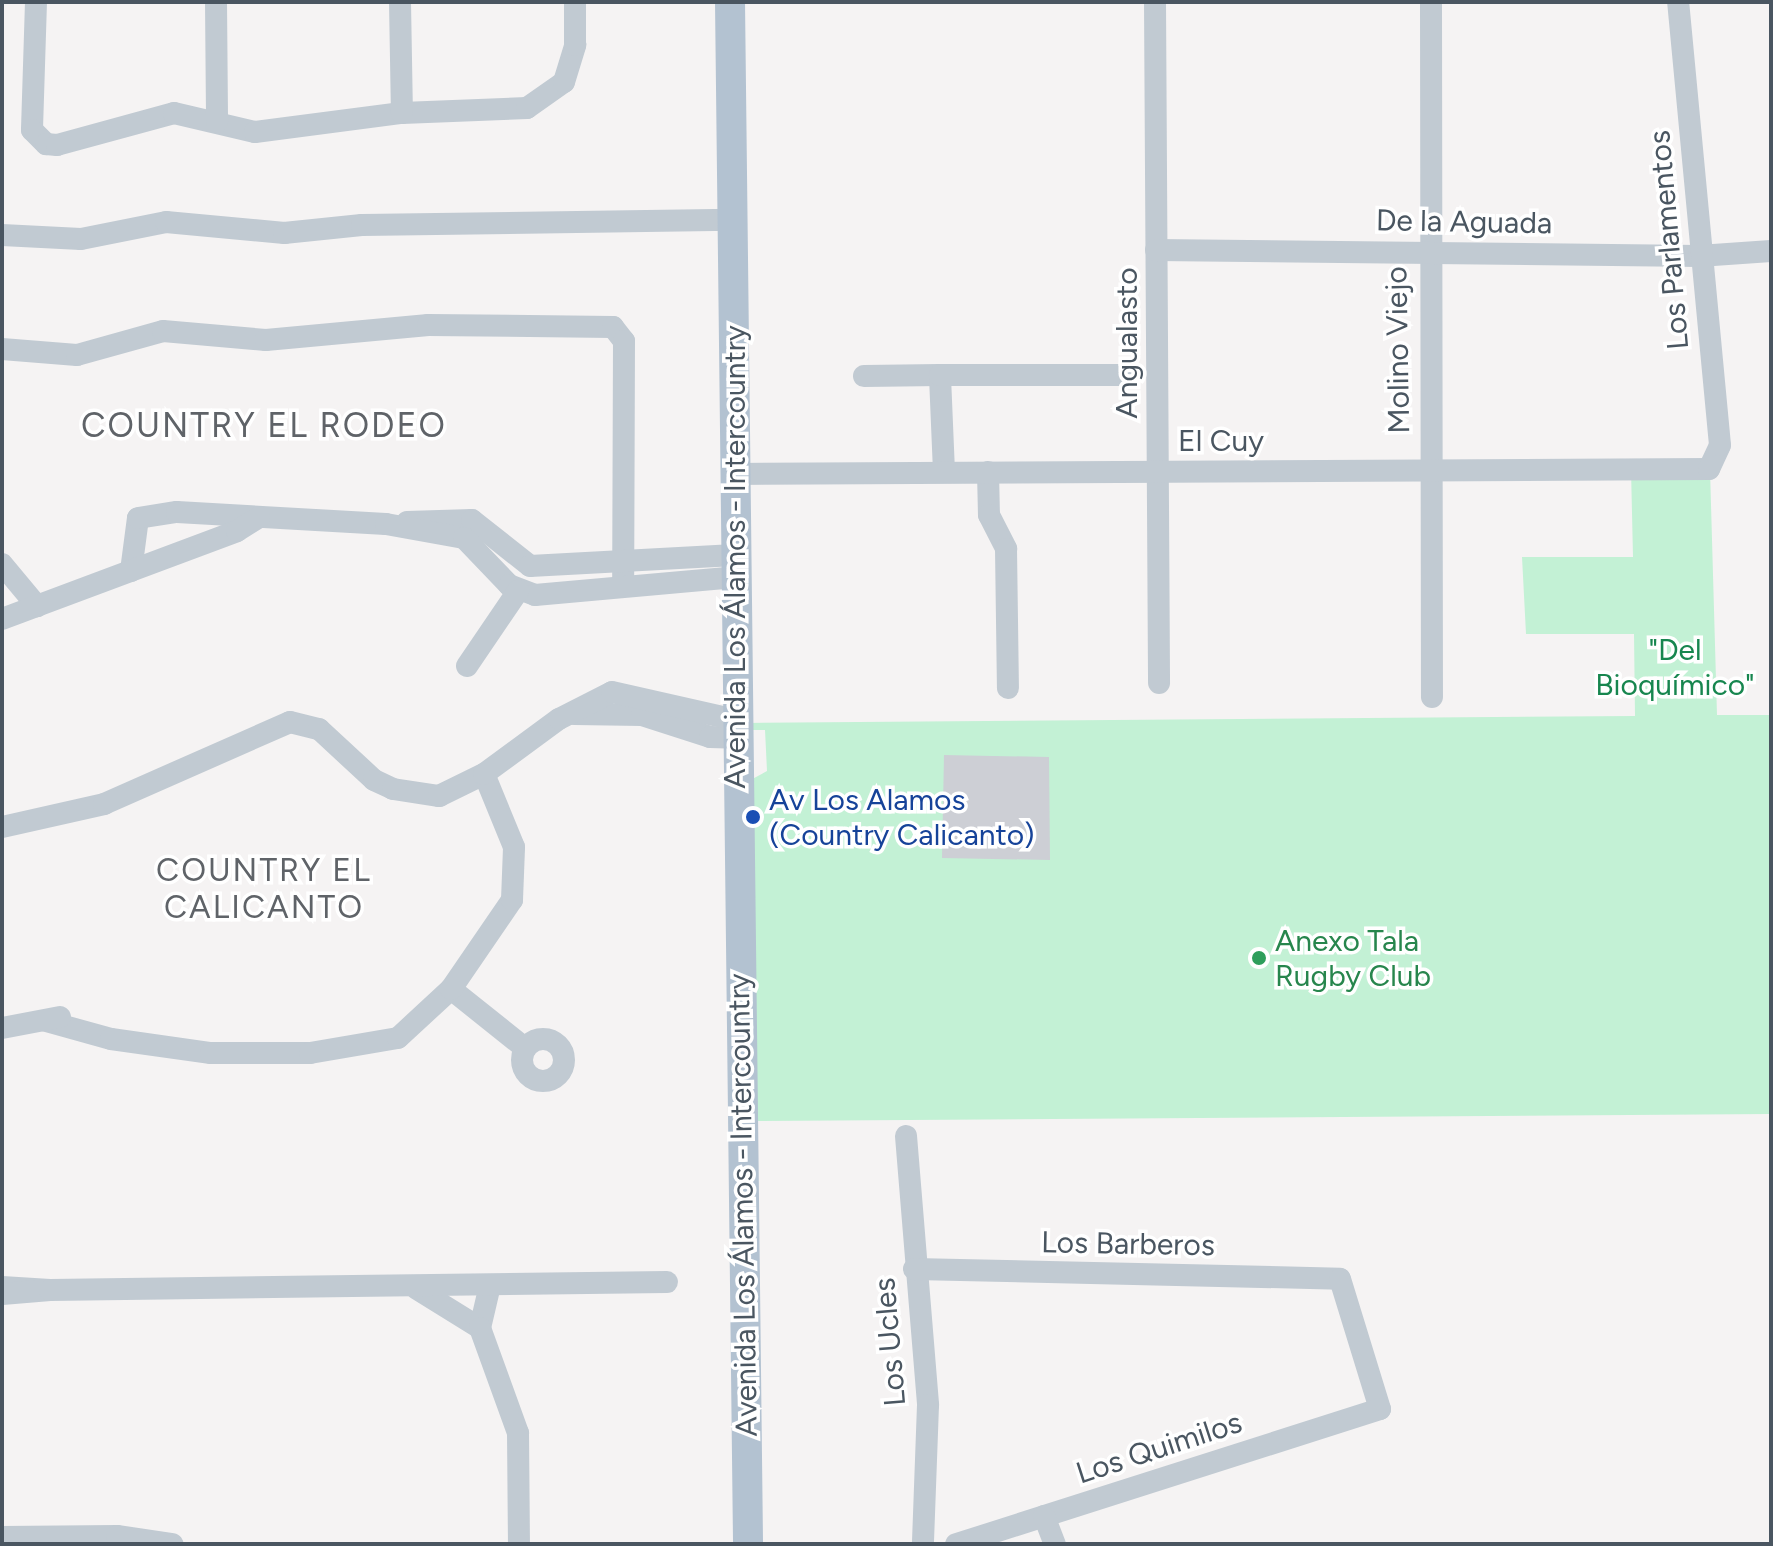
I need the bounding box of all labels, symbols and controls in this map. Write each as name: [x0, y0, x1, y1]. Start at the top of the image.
street label: Los Parlamentos: [1641, 129, 1697, 351]
street label: De la Aguada: [1376, 202, 1552, 242]
street label: Molino Viejo: [1379, 266, 1417, 434]
street label: Angualasto: [1109, 267, 1145, 419]
street label: Avenida Los Álamos - Intercountry: [717, 325, 753, 789]
district label: COUNTRY EL RODEO: [81, 406, 447, 446]
street label: El Cuy: [1178, 423, 1264, 459]
park label: "Del Bioquímico": [1595, 632, 1755, 702]
place label: Av Los Alamos (Country Calicanto): [769, 782, 1035, 852]
marker: Av Los Alamos (Country Calicanto): [744, 808, 762, 826]
district label: COUNTRY EL CALICANTO: [156, 852, 372, 927]
place label: Anexo Tala Rugby Club: [1275, 923, 1431, 994]
marker: Anexo Tala Rugby Club: [1250, 949, 1268, 967]
street label: Avenida Los Álamos - Intercountry: [721, 973, 765, 1437]
street label: Los Barberos: [1041, 1224, 1215, 1264]
street label: Los Ucles: [866, 1276, 914, 1408]
street label: Los Quimilos: [1072, 1404, 1246, 1492]

